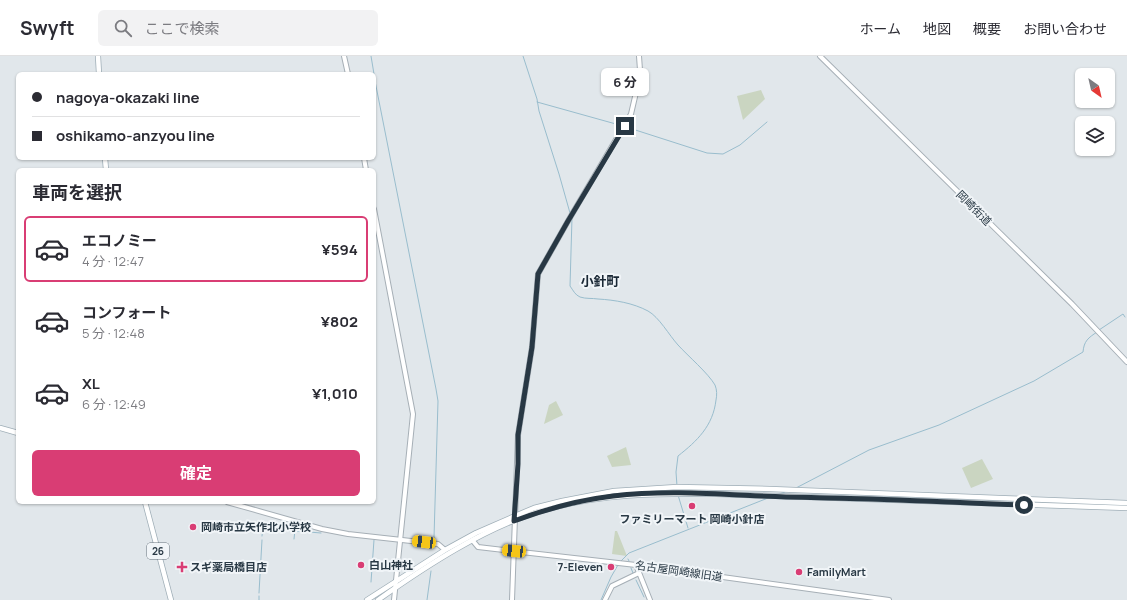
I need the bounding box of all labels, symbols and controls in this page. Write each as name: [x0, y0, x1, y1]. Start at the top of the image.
search box: [98, 10, 378, 46]
text: Swyft: [20, 15, 74, 41]
icon: search: [112, 17, 134, 39]
text: ここで検索: [144, 18, 219, 39]
text: ホーム: [859, 19, 901, 38]
text: 地図: [923, 19, 951, 38]
text: 概要: [973, 19, 1001, 38]
text: お問い合わせ: [1023, 19, 1107, 38]
callout: 6 分: [601, 68, 649, 96]
north arrow: [1075, 68, 1115, 108]
map controls: [1075, 68, 1115, 156]
text: 6 分: [613, 73, 637, 91]
text: nagoya-okazaki line: [56, 87, 199, 108]
button: layers: [1075, 116, 1115, 156]
route end: [616, 117, 634, 135]
text: oshikamo-anzyou line: [56, 125, 215, 146]
text: 車両を選択: [32, 180, 122, 204]
street label: 岡崎街道: [953, 187, 995, 229]
text: エコノミー: [82, 230, 157, 251]
icon: car: [34, 231, 70, 267]
text: ¥594: [322, 239, 358, 260]
text: 4 分 · 12:47: [82, 252, 144, 270]
district label: 小針町: [580, 272, 620, 290]
text: コンフォート: [82, 302, 172, 323]
icon: car: [34, 303, 70, 339]
text: ¥802: [321, 311, 358, 332]
text: 5 分 · 12:48: [82, 324, 145, 342]
text: XL: [82, 373, 100, 394]
icon: car: [34, 375, 70, 411]
text: ¥1,010: [312, 383, 358, 404]
text: 6 分 · 12:49: [82, 395, 146, 413]
button: 確定: [32, 450, 360, 496]
route start: [1015, 496, 1033, 514]
marker: ファミリーマート 岡崎小針店: [687, 501, 697, 511]
place label: ファミリーマート 岡崎小針店: [619, 511, 765, 526]
place label: 岡崎市立矢作北小学校: [201, 519, 311, 534]
marker: 岡崎市立矢作北小学校: [188, 522, 198, 532]
car: [411, 535, 437, 549]
road number: 26: [147, 543, 169, 559]
car: [501, 544, 527, 558]
place label: 白山神社: [369, 557, 413, 572]
street label: 名古屋岡崎線旧道: [634, 557, 724, 584]
place label: スギ薬局橋目店: [190, 559, 267, 574]
place label: 7-Eleven: [557, 559, 603, 574]
marker: 白山神社: [356, 560, 366, 570]
marker: スギ薬局橋目店: [177, 562, 187, 572]
marker: 7-Eleven: [606, 562, 616, 572]
place label: FamilyMart: [807, 564, 866, 579]
marker: FamilyMart: [794, 567, 804, 577]

